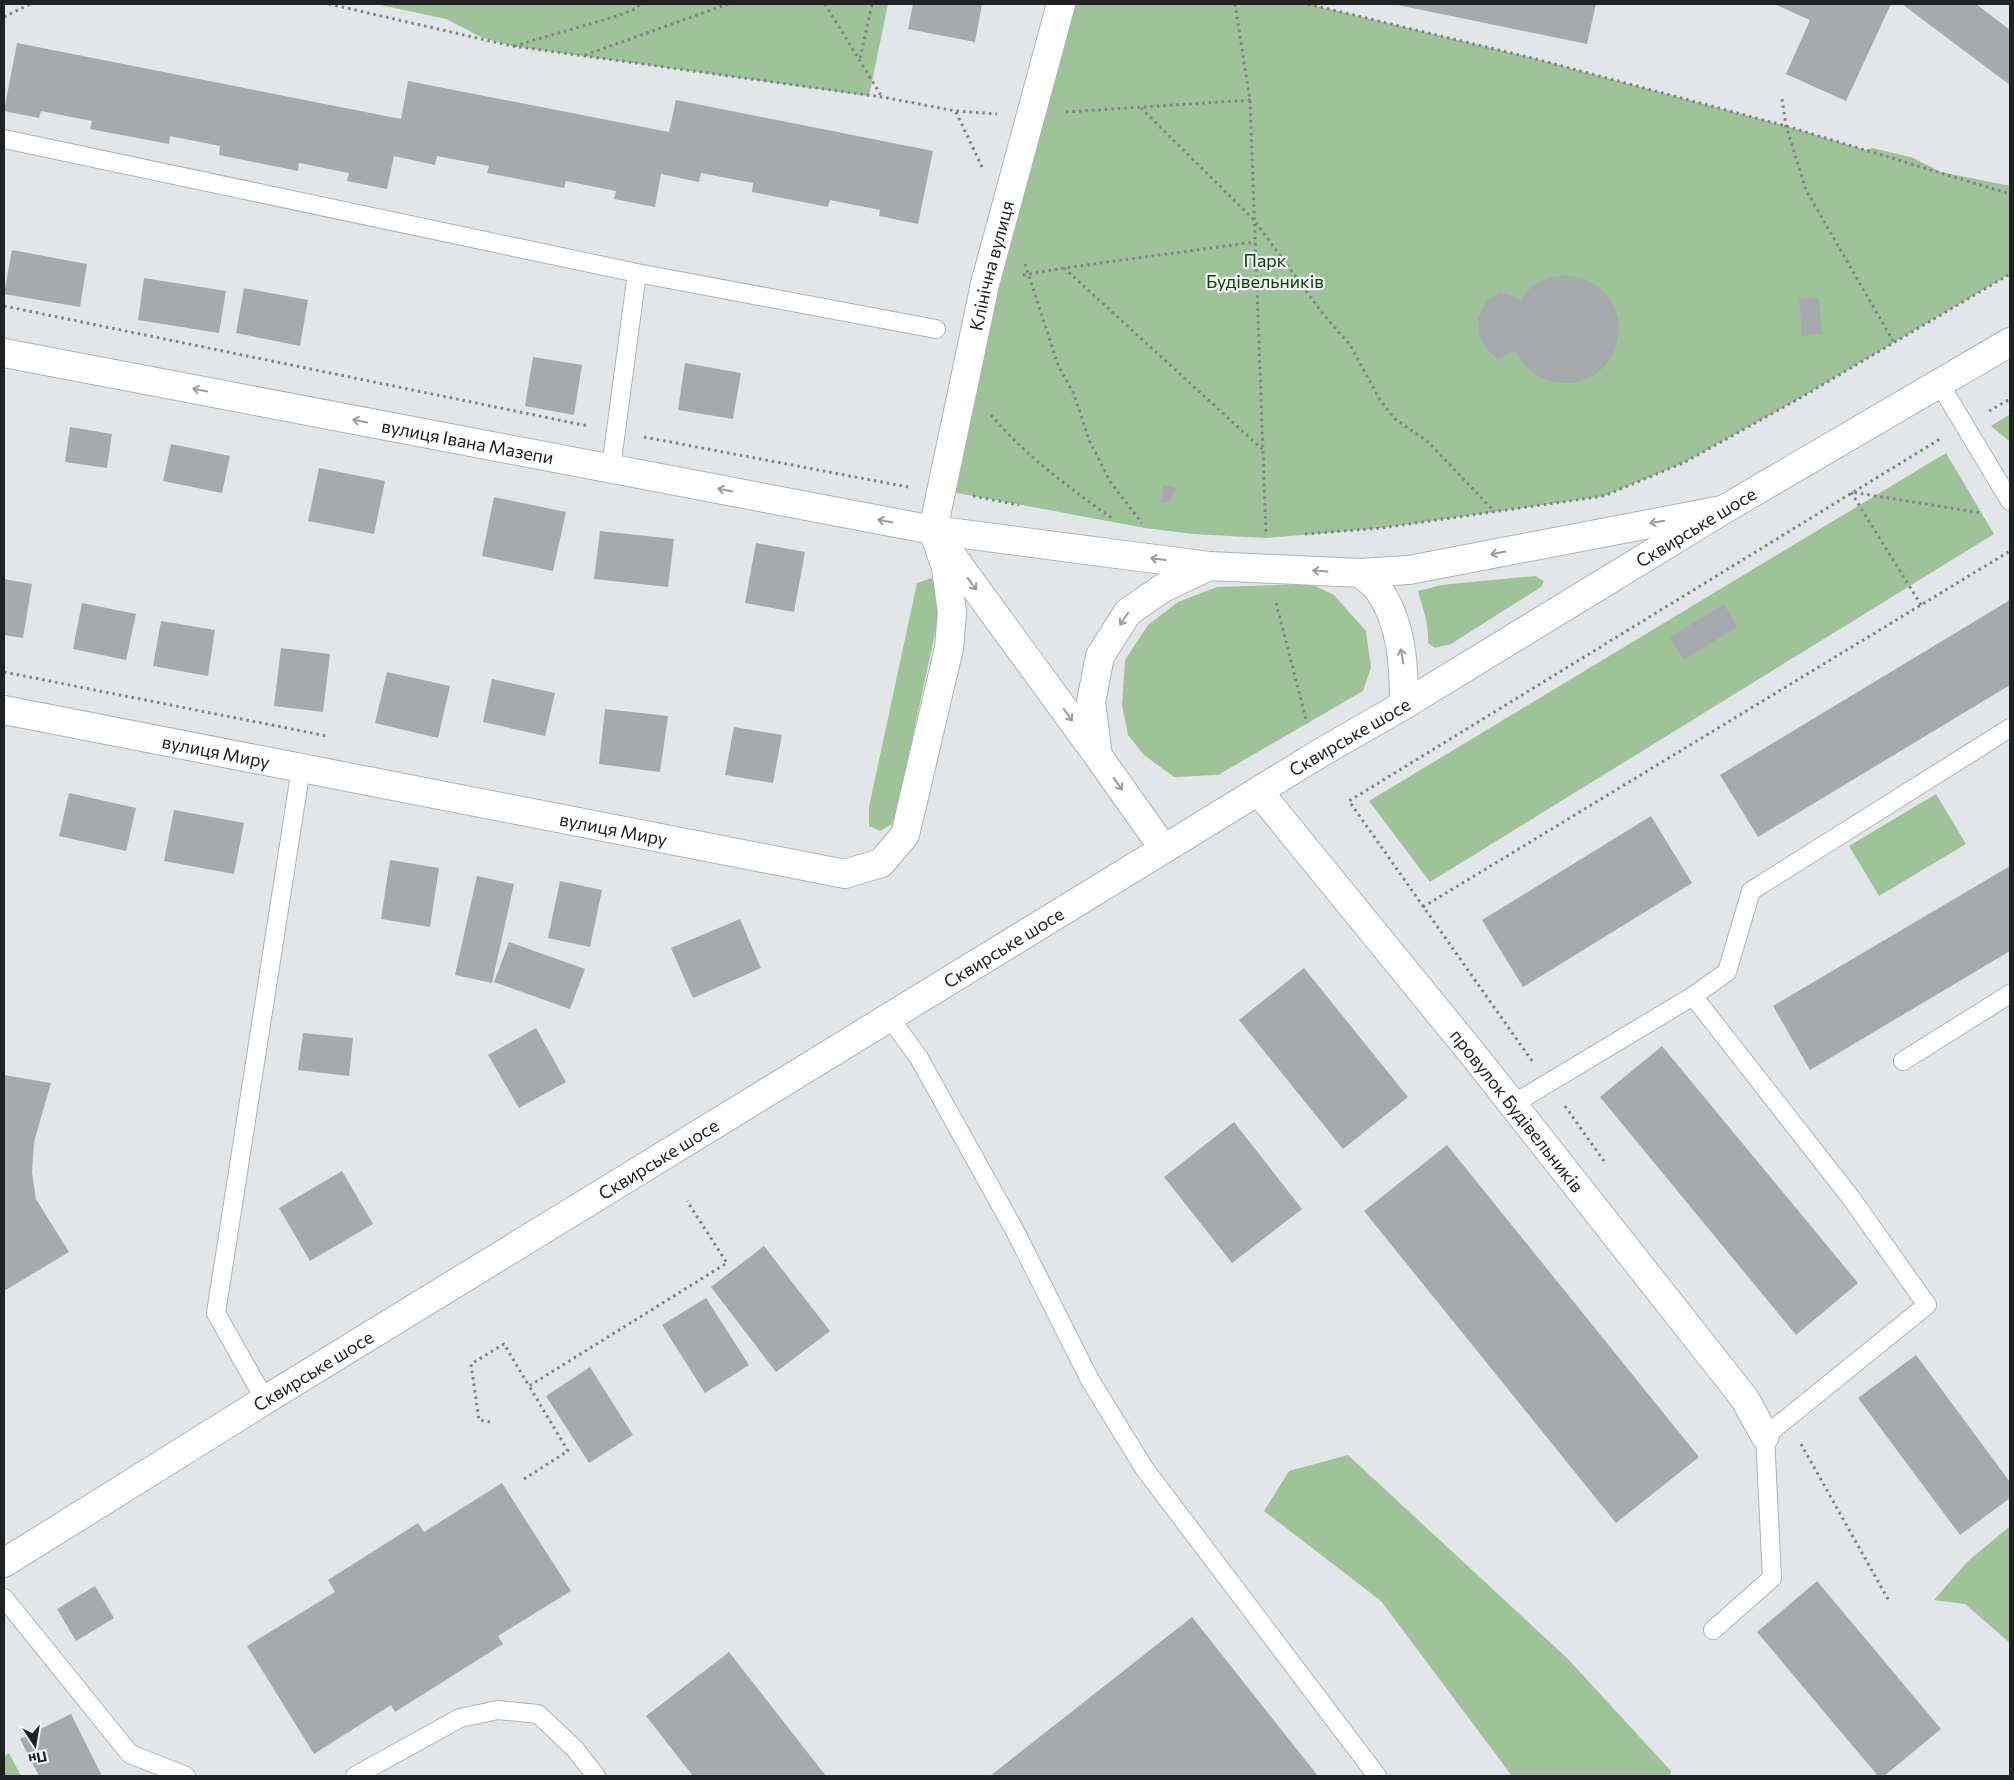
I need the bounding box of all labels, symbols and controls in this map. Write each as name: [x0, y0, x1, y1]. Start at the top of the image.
street label: Клінічна вулиця: [964, 198, 1018, 333]
park label: Парк Будівельників: [1206, 249, 1324, 292]
one-way arrow: [192, 385, 208, 394]
street label: вулиця Івана Мазепи: [380, 414, 555, 468]
one-way arrow: [352, 415, 368, 425]
street label: Сквирське шосе: [1632, 482, 1760, 572]
one-way arrow: [718, 485, 734, 495]
one-way arrow: [877, 516, 893, 526]
one-way arrow: [1650, 518, 1666, 527]
one-way arrow: [1490, 548, 1506, 558]
one-way arrow: [1150, 554, 1166, 564]
one-way arrow: [1312, 566, 1328, 575]
one-way arrow: [967, 577, 977, 591]
one-way arrow: [1119, 612, 1129, 626]
one-way arrow: [1396, 648, 1406, 664]
street label: Сквирське шосе: [1285, 693, 1414, 781]
one-way arrow: [1063, 708, 1073, 722]
street label: вулиця Миру: [160, 730, 272, 773]
one-way arrow: [1113, 777, 1123, 791]
street label: вулиця Миру: [558, 808, 669, 850]
street label: Сквирське шосе: [939, 902, 1068, 992]
street label: провулок Будівельників: [1446, 1024, 1589, 1196]
street label: Сквирське шосе: [594, 1114, 722, 1204]
street label: Сквирське шосе: [249, 1325, 377, 1416]
north arrow: [10, 1720, 60, 1770]
text: Пн: [27, 1748, 49, 1768]

